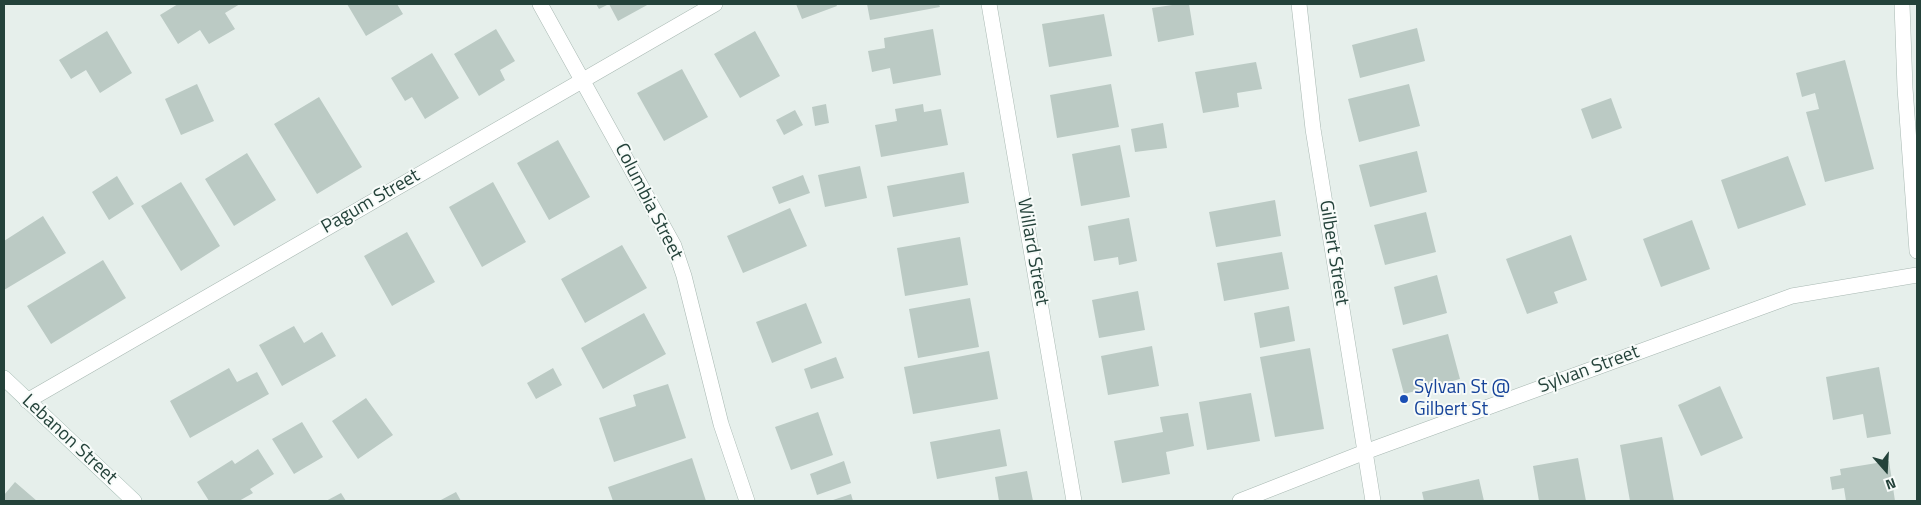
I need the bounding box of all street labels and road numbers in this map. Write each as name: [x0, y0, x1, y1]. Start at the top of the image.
street label: Columbia Street: [609, 140, 687, 264]
street label: Pagum Street: [318, 165, 424, 239]
street label: Willard Street: [1011, 196, 1053, 308]
street label: Gilbert Street: [1313, 199, 1353, 307]
street label: Sylvan Street: [1536, 341, 1642, 399]
street label: Lebanon Street: [17, 390, 121, 490]

